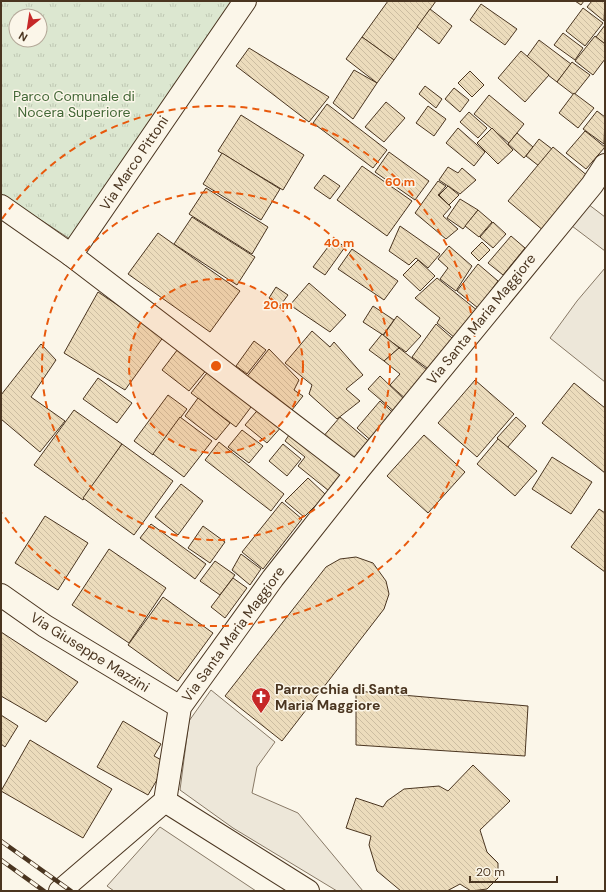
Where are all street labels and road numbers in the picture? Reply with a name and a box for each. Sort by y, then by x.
street label: Via Marco Pittoni [96,112,172,214]
street label: Via Santa Maria Maggiore [423,250,539,388]
street label: Via Santa Maria Maggiore [178,563,288,705]
street label: Via Giuseppe Mazzini [27,608,153,696]

